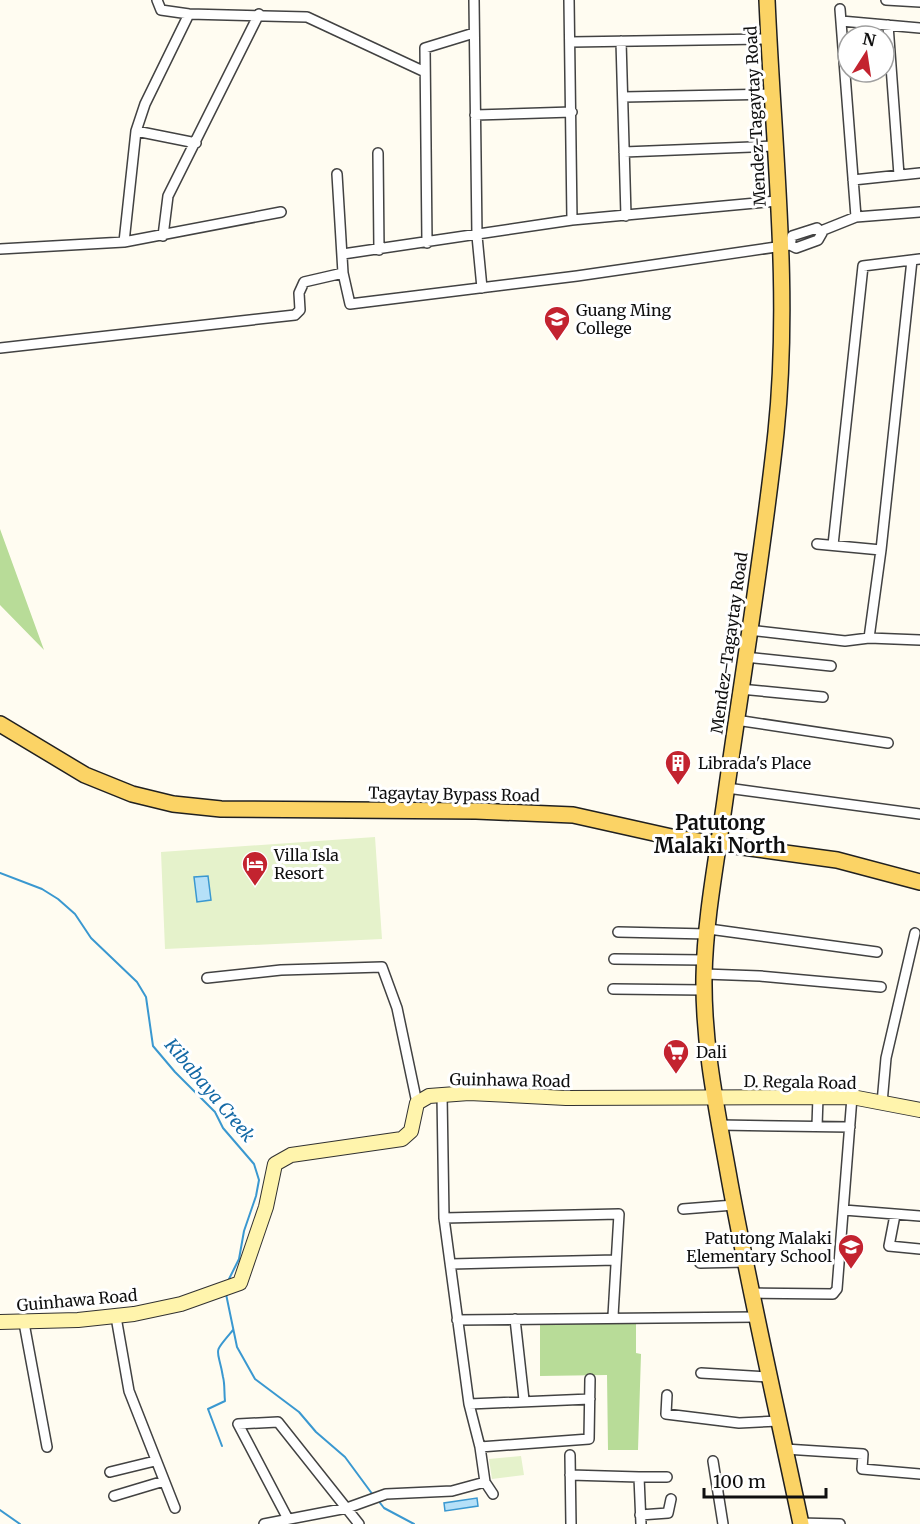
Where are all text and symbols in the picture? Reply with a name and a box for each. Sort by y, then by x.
north arrow [836,24,896,84]
street label: Mendez-Tagaytay Road [740,25,770,207]
text: N [861,28,878,50]
place label: Guang Ming College [576,300,671,338]
school or university icon: Guang Ming College [542,304,572,342]
street label: Mendez–Tagaytay Road [706,550,752,735]
building icon: Librada's Place [663,748,693,786]
place label: Librada's Place [698,753,811,773]
street label: Tagaytay Bypass Road [368,783,540,806]
district label: Patutong Malaki North [654,810,787,858]
place label: Villa Isla Resort [273,845,339,883]
hotel icon: Villa Isla Resort [240,849,270,887]
water label: Kibabaya Creek [159,1033,260,1147]
supermarket icon: Dali [661,1037,691,1075]
place label: Dali [696,1042,727,1062]
street label: Guinhawa Road [449,1069,571,1091]
street label: D. Regala Road [743,1071,857,1093]
place label: Patutong Malaki Elementary School [686,1228,832,1266]
school or university icon: Patutong Malaki Elementary School [836,1232,866,1270]
street label: Guinhawa Road [16,1285,138,1315]
scale bar [704,1461,826,1499]
text: 100 m [713,1470,766,1493]

